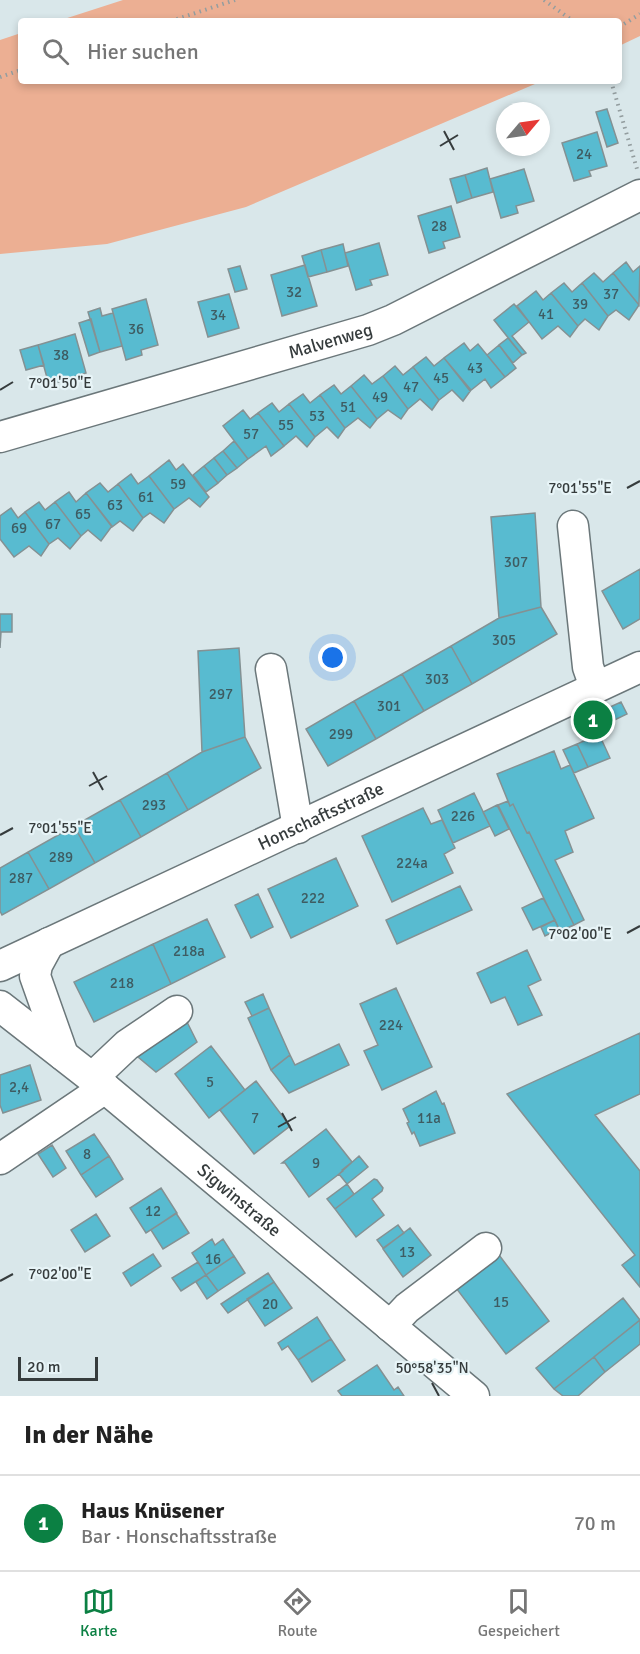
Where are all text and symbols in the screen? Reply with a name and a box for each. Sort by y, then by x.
search box [18,18,622,84]
icon: search [39,35,72,68]
text: Hier suchen [87,38,199,65]
north arrow [496,102,550,156]
house number: 24 [576,145,592,163]
house number: 28 [431,217,447,235]
house number: 32 [286,283,302,301]
house number: 37 [603,285,619,303]
house number: 39 [572,295,588,313]
house number: 41 [538,305,554,323]
house number: 34 [210,306,226,324]
street label: Malvenweg [286,318,375,364]
house number: 36 [128,320,144,338]
house number: 38 [53,346,69,364]
house number: 43 [467,359,483,377]
house number: 45 [433,369,449,387]
text: 7°01'50"E [28,374,92,392]
house number: 47 [403,378,419,396]
house number: 49 [372,388,388,406]
house number: 51 [340,398,356,416]
house number: 53 [309,407,325,425]
house number: 55 [278,416,294,434]
house number: 57 [243,425,259,443]
house number: 59 [170,475,186,493]
text: 7°01'55"E [548,479,612,497]
house number: 61 [138,488,154,506]
house number: 63 [107,496,123,514]
house number: 65 [75,505,91,523]
house number: 67 [45,515,61,533]
house number: 69 [11,519,27,537]
house number: 307 [504,553,528,571]
house number: 305 [492,631,516,649]
your location [318,643,347,672]
house number: 303 [425,670,449,688]
house number: 297 [209,685,233,703]
house number: 301 [377,697,401,715]
pin: 1 [574,698,612,742]
house number: 299 [329,725,353,743]
street label: Honschaftsstraße [254,777,387,855]
house number: 293 [142,796,166,814]
house number: 226 [451,807,475,825]
text: 7°01'55"E [28,819,92,837]
house number: 289 [49,848,73,866]
house number: 224a [396,854,428,872]
house number: 287 [9,869,33,887]
house number: 222 [301,889,325,907]
text: 7°02'00"E [548,925,612,943]
house number: 218a [173,942,205,960]
house number: 218 [110,974,134,992]
house number: 224 [379,1016,403,1034]
house number: 5 [206,1073,214,1091]
house number: 2,4 [9,1078,29,1096]
house number: 7 [251,1109,259,1127]
house number: 11a [417,1109,441,1127]
house number: 8 [83,1145,91,1163]
house number: 9 [312,1154,320,1172]
street label: Sigwinstraße [193,1159,286,1241]
house number: 12 [145,1202,161,1220]
house number: 13 [399,1243,415,1261]
house number: 16 [205,1250,221,1268]
text: 7°02'00"E [28,1265,92,1283]
house number: 15 [493,1293,509,1311]
house number: 20 [262,1295,278,1313]
scale bar [18,1354,98,1382]
text: 20 m [27,1357,61,1377]
text: 50°58'35"N [395,1359,469,1377]
text: In der Nähe [24,1419,154,1451]
text: Haus Knüsener [81,1497,224,1524]
text: 1 [38,1511,49,1536]
text: 70 m [574,1511,616,1536]
text: Bar · Honschaftsstraße [81,1524,277,1549]
tab: Karte [80,1585,117,1641]
tab: Route [278,1585,318,1641]
tab: Gespeichert [478,1585,560,1641]

